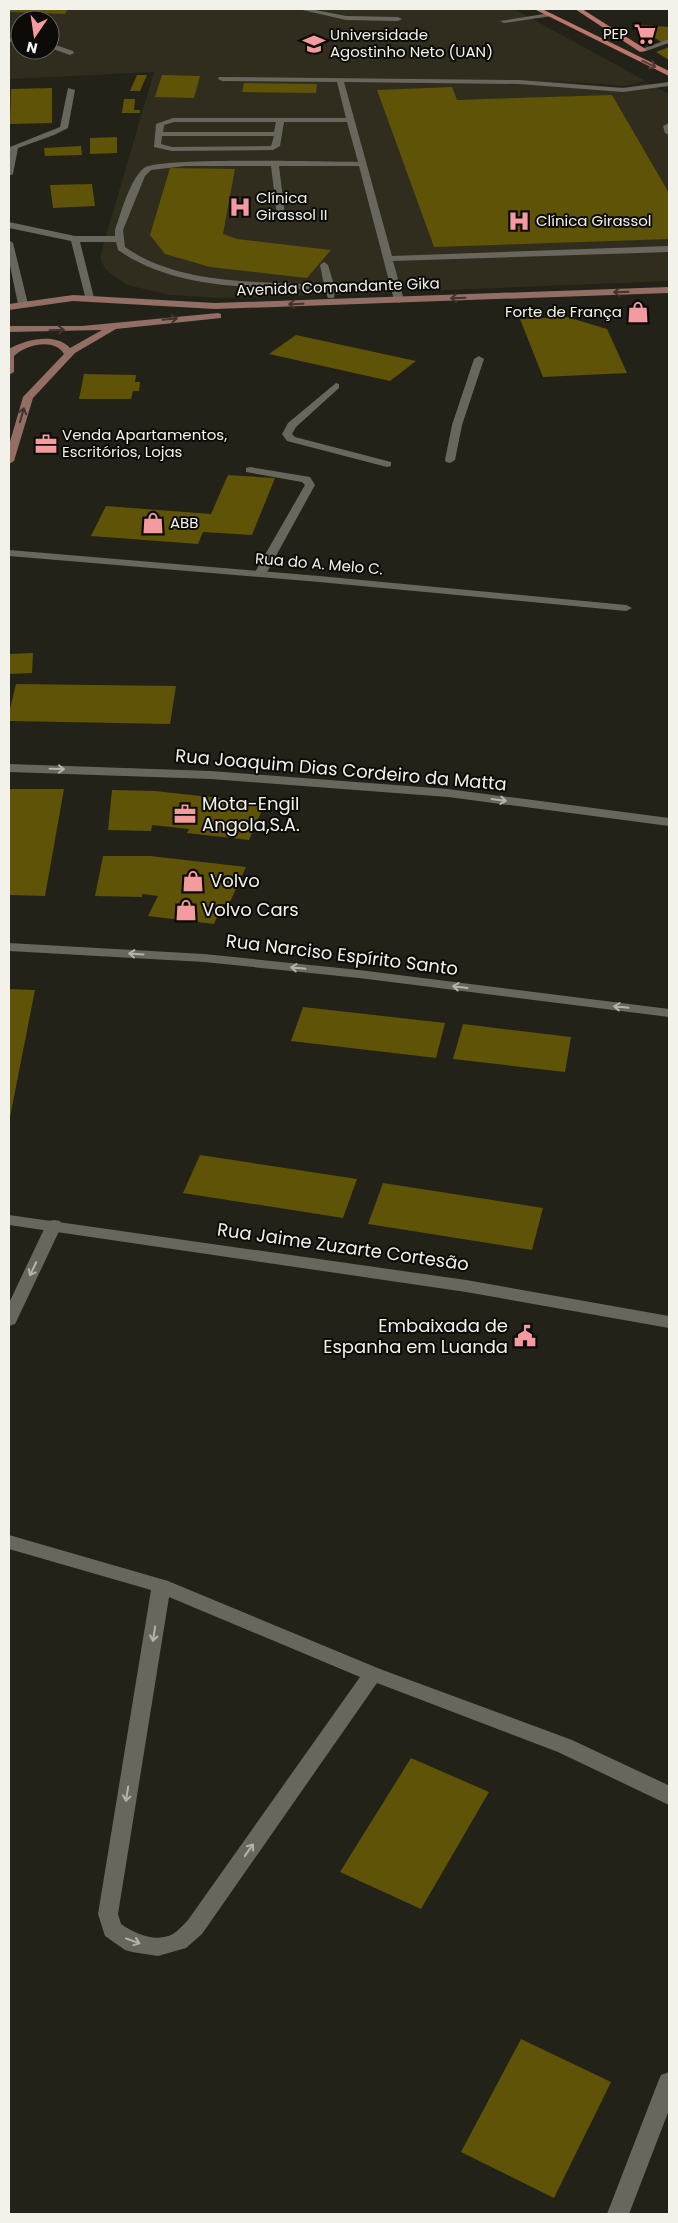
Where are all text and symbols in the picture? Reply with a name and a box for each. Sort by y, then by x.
north arrow [10,10,60,60]
supermarket icon: PEP [632,21,658,47]
place label: PEP [603,23,628,44]
place label: Universidade Agostinho Neto (UAN) [330,24,493,62]
school or university icon: Universidade Agostinho Neto (UAN) [301,31,327,57]
text: N [25,37,39,59]
one-way arrow [641,60,656,69]
place label: Clínica Girassol II [256,187,327,225]
hospital icon: Clínica Girassol II [227,194,253,220]
hospital icon: Clínica Girassol [506,208,532,234]
place label: Clínica Girassol [536,210,652,231]
street label: Avenida Comandante Gika [236,272,440,301]
one-way arrow [613,287,629,296]
one-way arrow [450,293,466,302]
one-way arrow [288,299,304,308]
shop icon: Forte de França [625,299,651,325]
place label: Forte de França [505,301,622,322]
one-way arrow [162,314,178,323]
one-way arrow [49,325,65,334]
one-way arrow [18,407,28,423]
place label: Venda Apartamentos, Escritórios, Lojas [62,424,227,462]
office icon: Venda Apartamentos, Escritórios, Lojas [33,431,59,457]
shop icon: ABB [140,510,166,536]
place label: ABB [170,512,199,533]
street label: Rua do A. Melo C. [254,547,384,580]
street label: Rua Joaquim Dias Cordeiro da Matta [174,743,508,796]
one-way arrow [49,764,65,774]
place label: Mota-Engil Angola,S.A. [202,791,300,837]
one-way arrow [490,795,506,805]
office icon: Mota-Engil Angola,S.A. [172,801,198,827]
shop icon: Volvo [180,868,206,894]
place label: Volvo [210,868,260,893]
shop icon: Volvo Cars [173,897,199,923]
place label: Volvo Cars [202,897,299,922]
street label: Rua Narciso Espírito Santo [225,928,460,981]
one-way arrow [129,949,145,958]
one-way arrow [291,963,307,973]
one-way arrow [452,982,468,992]
one-way arrow [613,1002,629,1012]
street label: Rua Jaime Zuzarte Cortesão [216,1216,471,1277]
one-way arrow [28,1261,37,1276]
place label: Embaixada de Espanha em Luanda [323,1313,508,1359]
public building icon: Embaixada de Espanha em Luanda [512,1323,538,1349]
one-way arrow [148,1625,158,1641]
one-way arrow [122,1786,132,1802]
one-way arrow [244,1843,254,1857]
one-way arrow [125,1937,141,1947]

